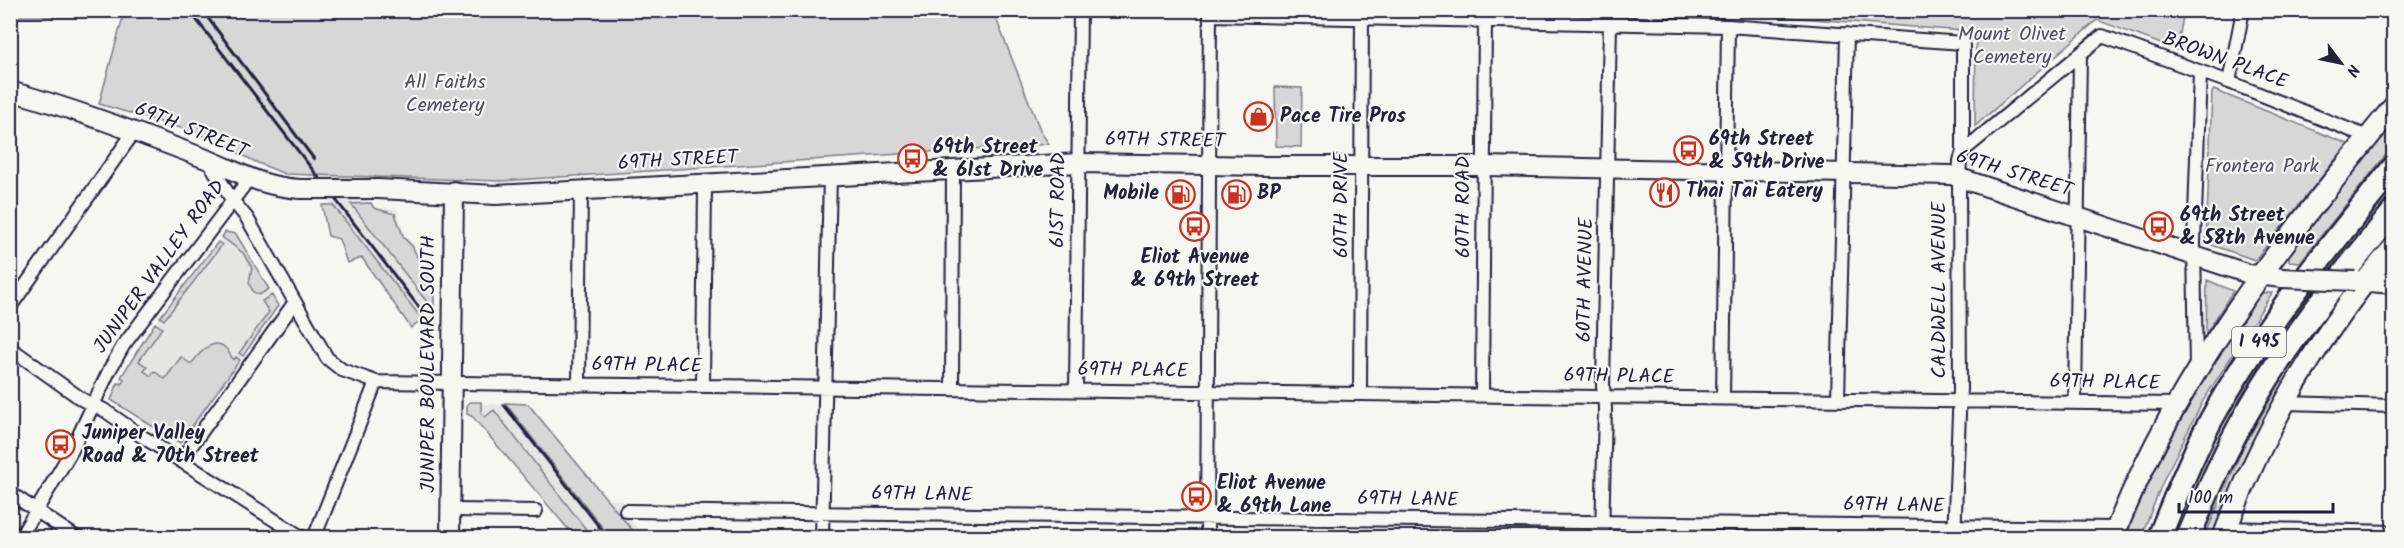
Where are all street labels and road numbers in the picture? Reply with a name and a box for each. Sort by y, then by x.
street label: BROWN PLACE [2158,23,2293,99]
street label: 69TH STREET [129,94,255,169]
street label: 69TH STREET [1105,124,1228,158]
street label: 69TH STREET [1952,141,2078,208]
street label: 69TH STREET [617,142,741,180]
street label: 60TH DRIVE [1326,151,1358,258]
street label: 61ST ROAD [1042,152,1076,248]
street label: 60TH ROAD [1448,156,1480,258]
street label: JUNIPER VALLEY ROAD [86,173,234,361]
street label: CALDWELL AVENUE [1924,200,1956,378]
street label: 60TH AVENUE [1569,216,1603,343]
street label: JUNIPER BOULEVARD SOUTH [413,235,445,493]
road number: I 495 [2232,327,2286,357]
street label: 69TH PLACE [591,349,704,383]
street label: 69TH PLACE [1077,354,1190,388]
street label: 69TH PLACE [1563,360,1676,394]
street label: 69TH PLACE [2049,366,2162,400]
street label: 69TH LANE [871,478,974,512]
street label: 69TH LANE [1357,483,1460,517]
street label: 69TH LANE [1843,489,1946,523]

